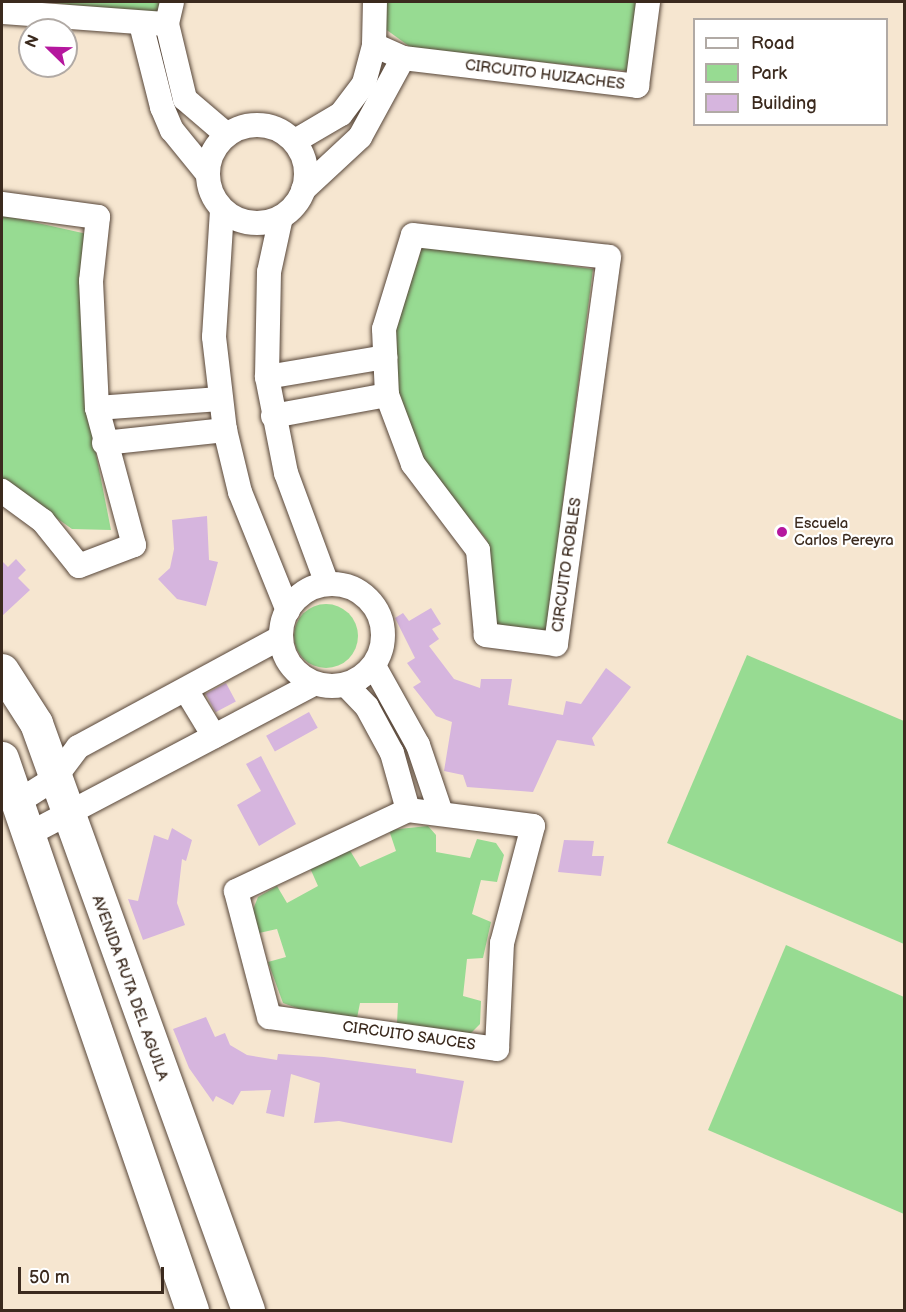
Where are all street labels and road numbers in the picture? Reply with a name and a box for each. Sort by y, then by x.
street label: CIRCUITO HUIZACHES [464,56,626,94]
street label: CIRCUITO ROBLES [549,497,585,633]
street label: AVENIDA RUTA DEL AGUILA [88,893,172,1083]
street label: CIRCUITO SAUCES [341,1018,477,1054]

